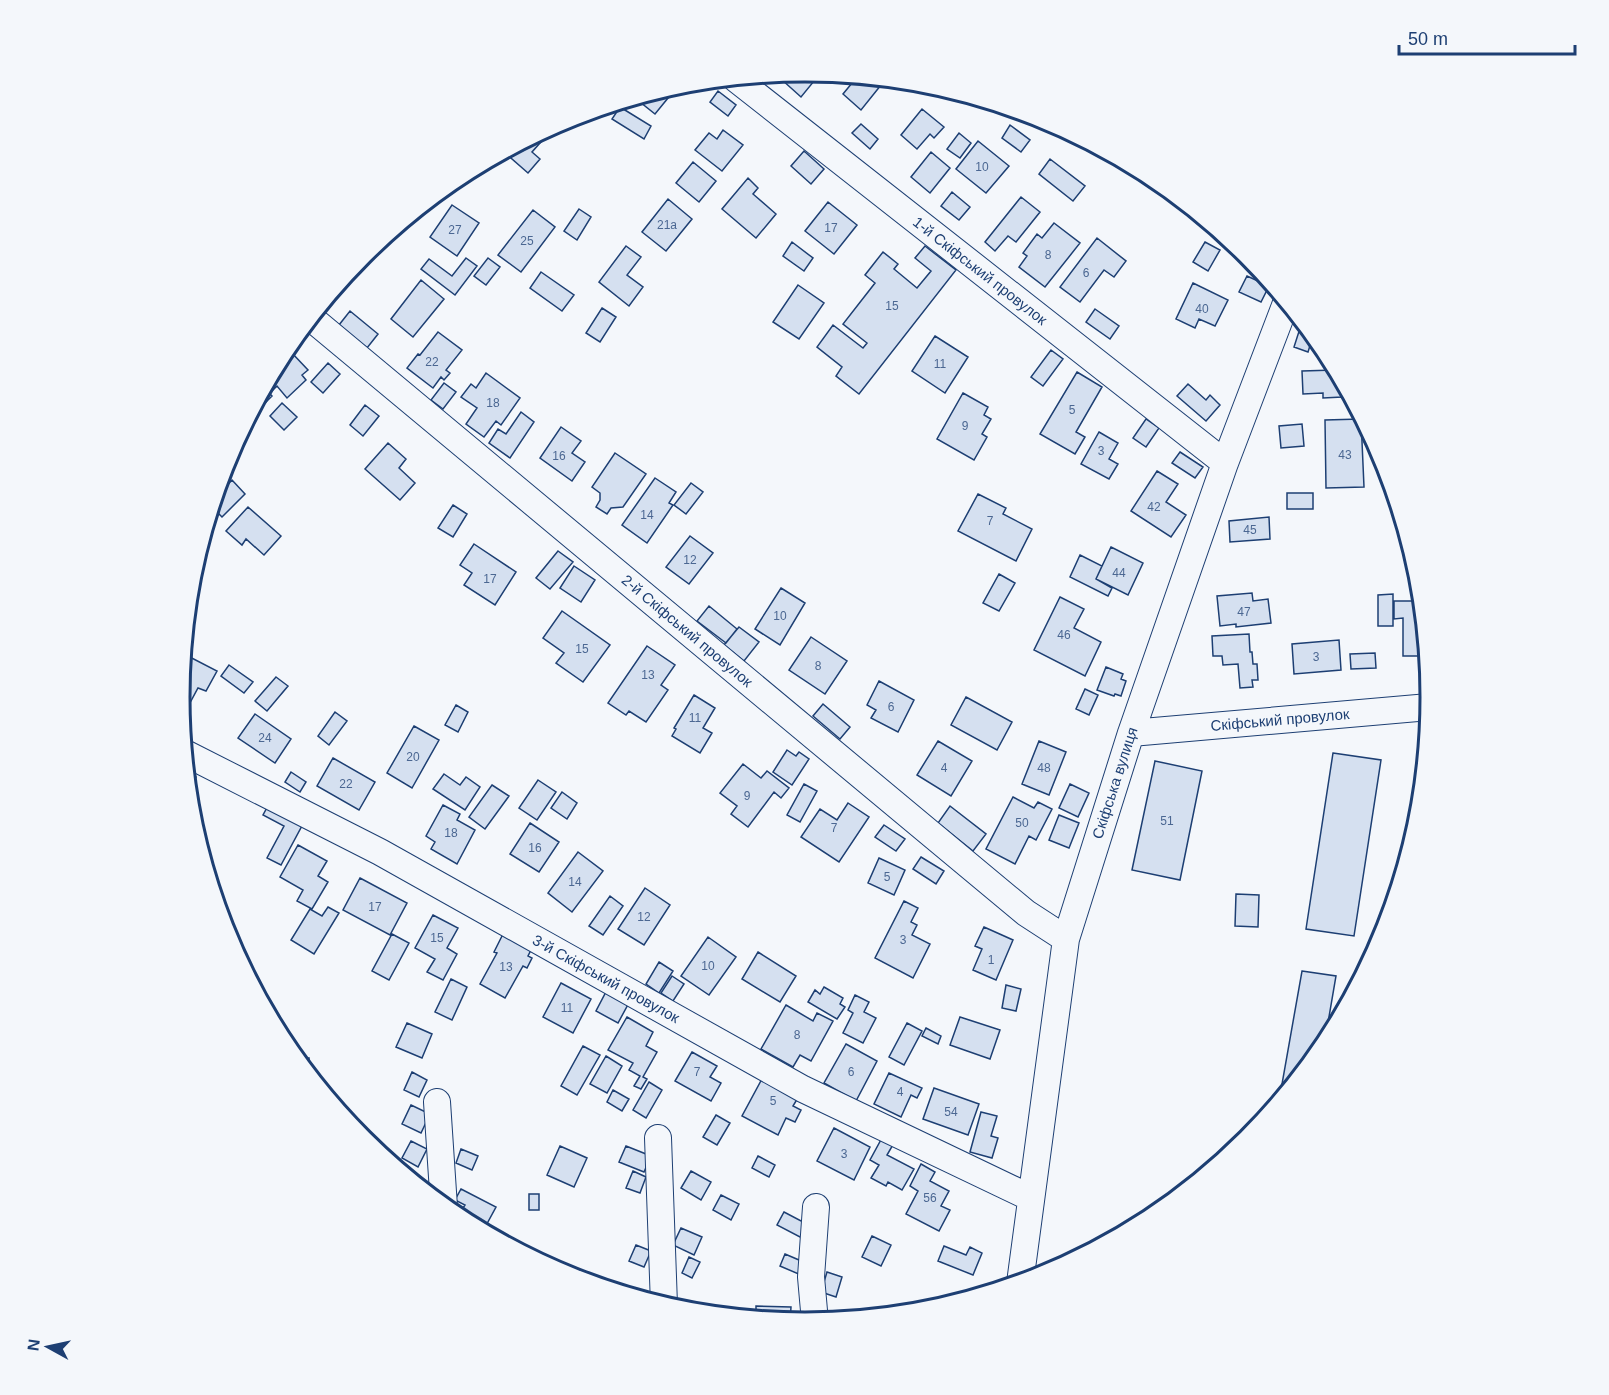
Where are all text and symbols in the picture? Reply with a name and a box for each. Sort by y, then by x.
scale bar [1399,18,1574,56]
text: 50 m [1408,29,1448,49]
house number: 10 [975,160,989,174]
street label: 1-й Скіфський провулок [910,213,1051,328]
house number: 21а [657,218,677,232]
house number: 17 [824,221,838,235]
house number: 27 [448,223,462,237]
house number: 25 [520,234,534,248]
house number: 8 [1045,248,1052,262]
house number: 6 [1083,266,1090,280]
house number: 15 [885,299,899,313]
house number: 40 [1195,302,1209,316]
house number: 22 [425,355,439,369]
house number: 11 [934,357,947,371]
house number: 18 [486,396,500,410]
house number: 5 [1069,403,1076,417]
house number: 9 [962,419,969,433]
house number: 3 [1098,444,1105,458]
house number: 43 [1338,448,1352,462]
house number: 16 [552,449,566,463]
house number: 42 [1147,500,1161,514]
house number: 14 [640,508,654,522]
house number: 7 [987,514,994,528]
house number: 45 [1243,523,1257,537]
house number: 12 [683,553,697,567]
house number: 44 [1112,566,1126,580]
street label: 2-й Скіфський провулок [619,571,756,691]
house number: 17 [483,572,497,586]
house number: 47 [1237,605,1251,619]
house number: 10 [773,609,787,623]
house number: 46 [1057,628,1071,642]
house number: 15 [575,642,589,656]
house number: 3 [1313,650,1320,664]
house number: 8 [815,659,822,673]
house number: 13 [641,668,655,682]
house number: 6 [888,700,895,714]
street label: Скіфський провулок [1210,705,1351,734]
house number: 11 [689,711,702,725]
street label: Скіфська вулиця [1088,725,1141,841]
house number: 24 [258,731,272,745]
house number: 20 [406,750,420,764]
house number: 4 [941,761,948,775]
house number: 48 [1037,761,1051,775]
house number: 22 [339,777,353,791]
house number: 9 [744,789,751,803]
house number: 51 [1160,814,1174,828]
house number: 50 [1015,816,1029,830]
house number: 7 [831,821,838,835]
house number: 18 [444,826,458,840]
house number: 16 [528,841,542,855]
house number: 5 [884,870,891,884]
house number: 14 [568,875,582,889]
house number: 17 [368,900,382,914]
house number: 12 [637,910,651,924]
house number: 15 [430,931,444,945]
street label: 3-й Скіфський провулок [530,931,683,1026]
house number: 3 [900,933,907,947]
house number: 1 [988,953,995,967]
house number: 10 [701,959,715,973]
house number: 13 [499,960,513,974]
house number: 11 [561,1001,574,1015]
house number: 8 [794,1028,801,1042]
house number: 7 [694,1065,701,1079]
house number: 6 [848,1065,855,1079]
house number: 4 [897,1085,904,1099]
house number: 5 [770,1094,777,1108]
house number: 54 [944,1105,958,1119]
house number: 3 [841,1147,848,1161]
house number: 56 [923,1191,937,1205]
north arrow [18,1317,78,1377]
text: N [24,1338,43,1352]

